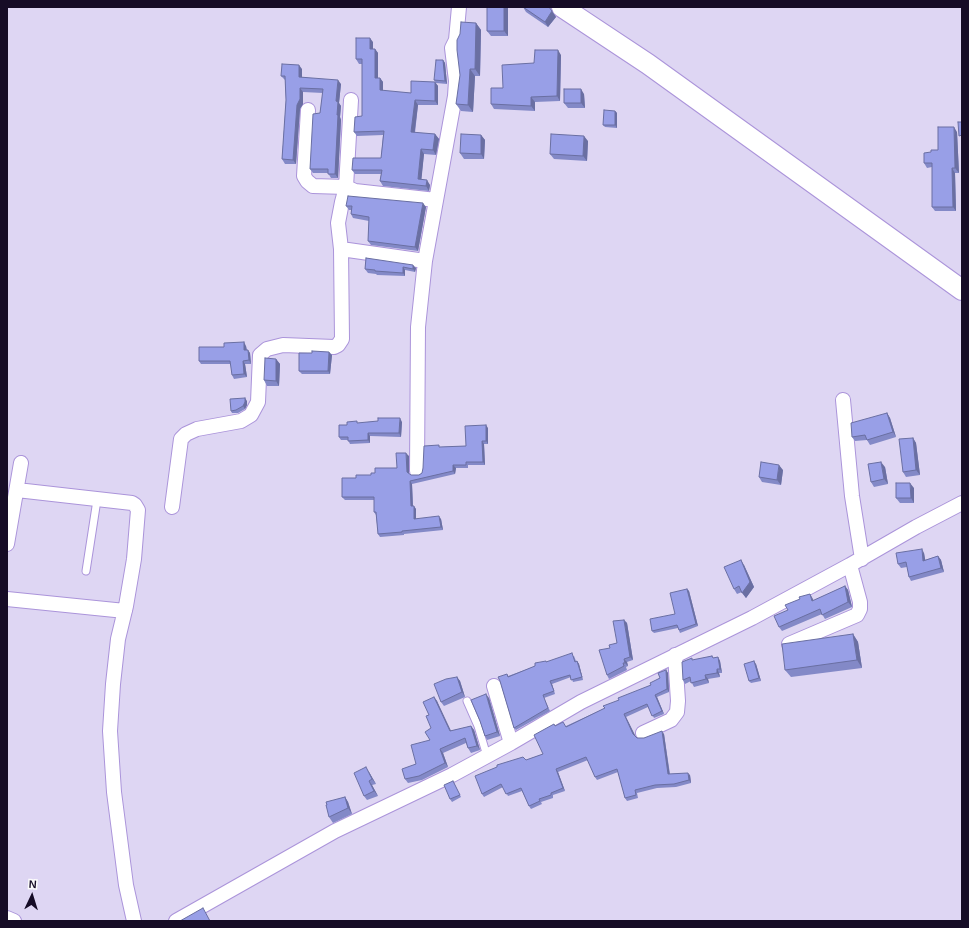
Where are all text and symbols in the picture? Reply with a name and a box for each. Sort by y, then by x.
north arrow [12,876,52,916]
text: N [28,878,37,890]

